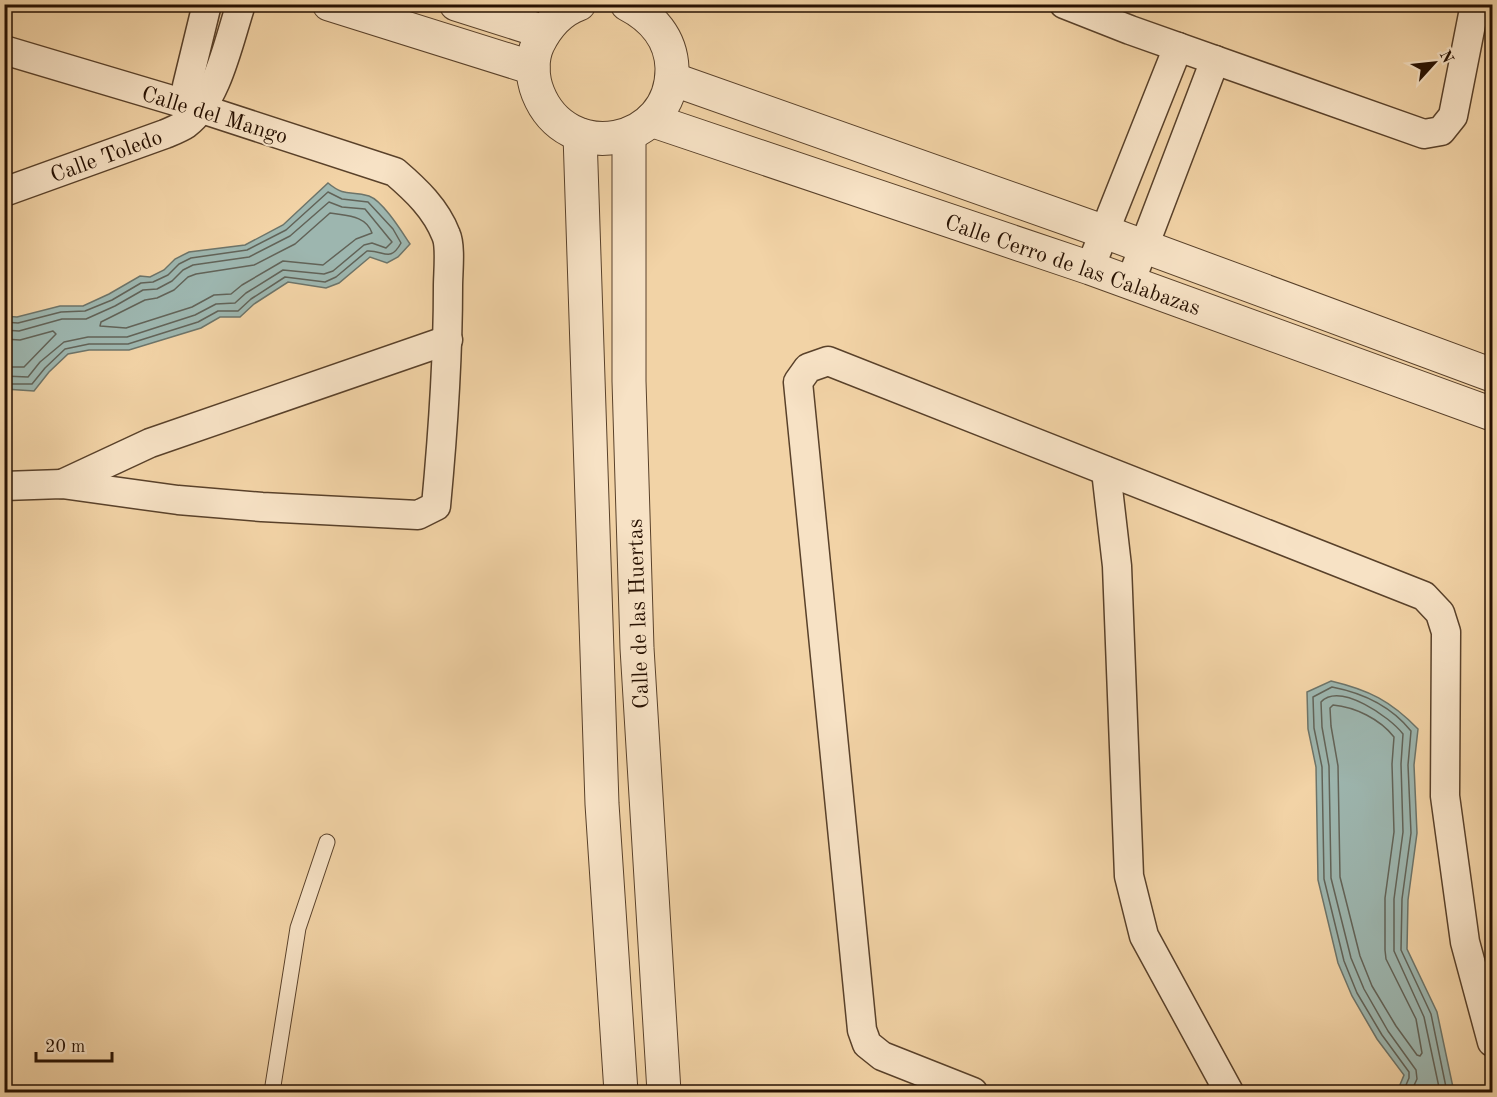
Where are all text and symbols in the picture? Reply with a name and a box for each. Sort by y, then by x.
north arrow [1404,33,1464,93]
text: N [1436,48,1456,67]
street label: Calle del Mango [139,83,290,149]
street label: Calle Toledo [48,126,166,187]
street label: Calle Cerro de las Calabazas [942,212,1203,320]
street label: Calle de las Huertas [625,518,653,709]
scale bar [36,1025,112,1063]
text: 20 m [45,1038,85,1056]

